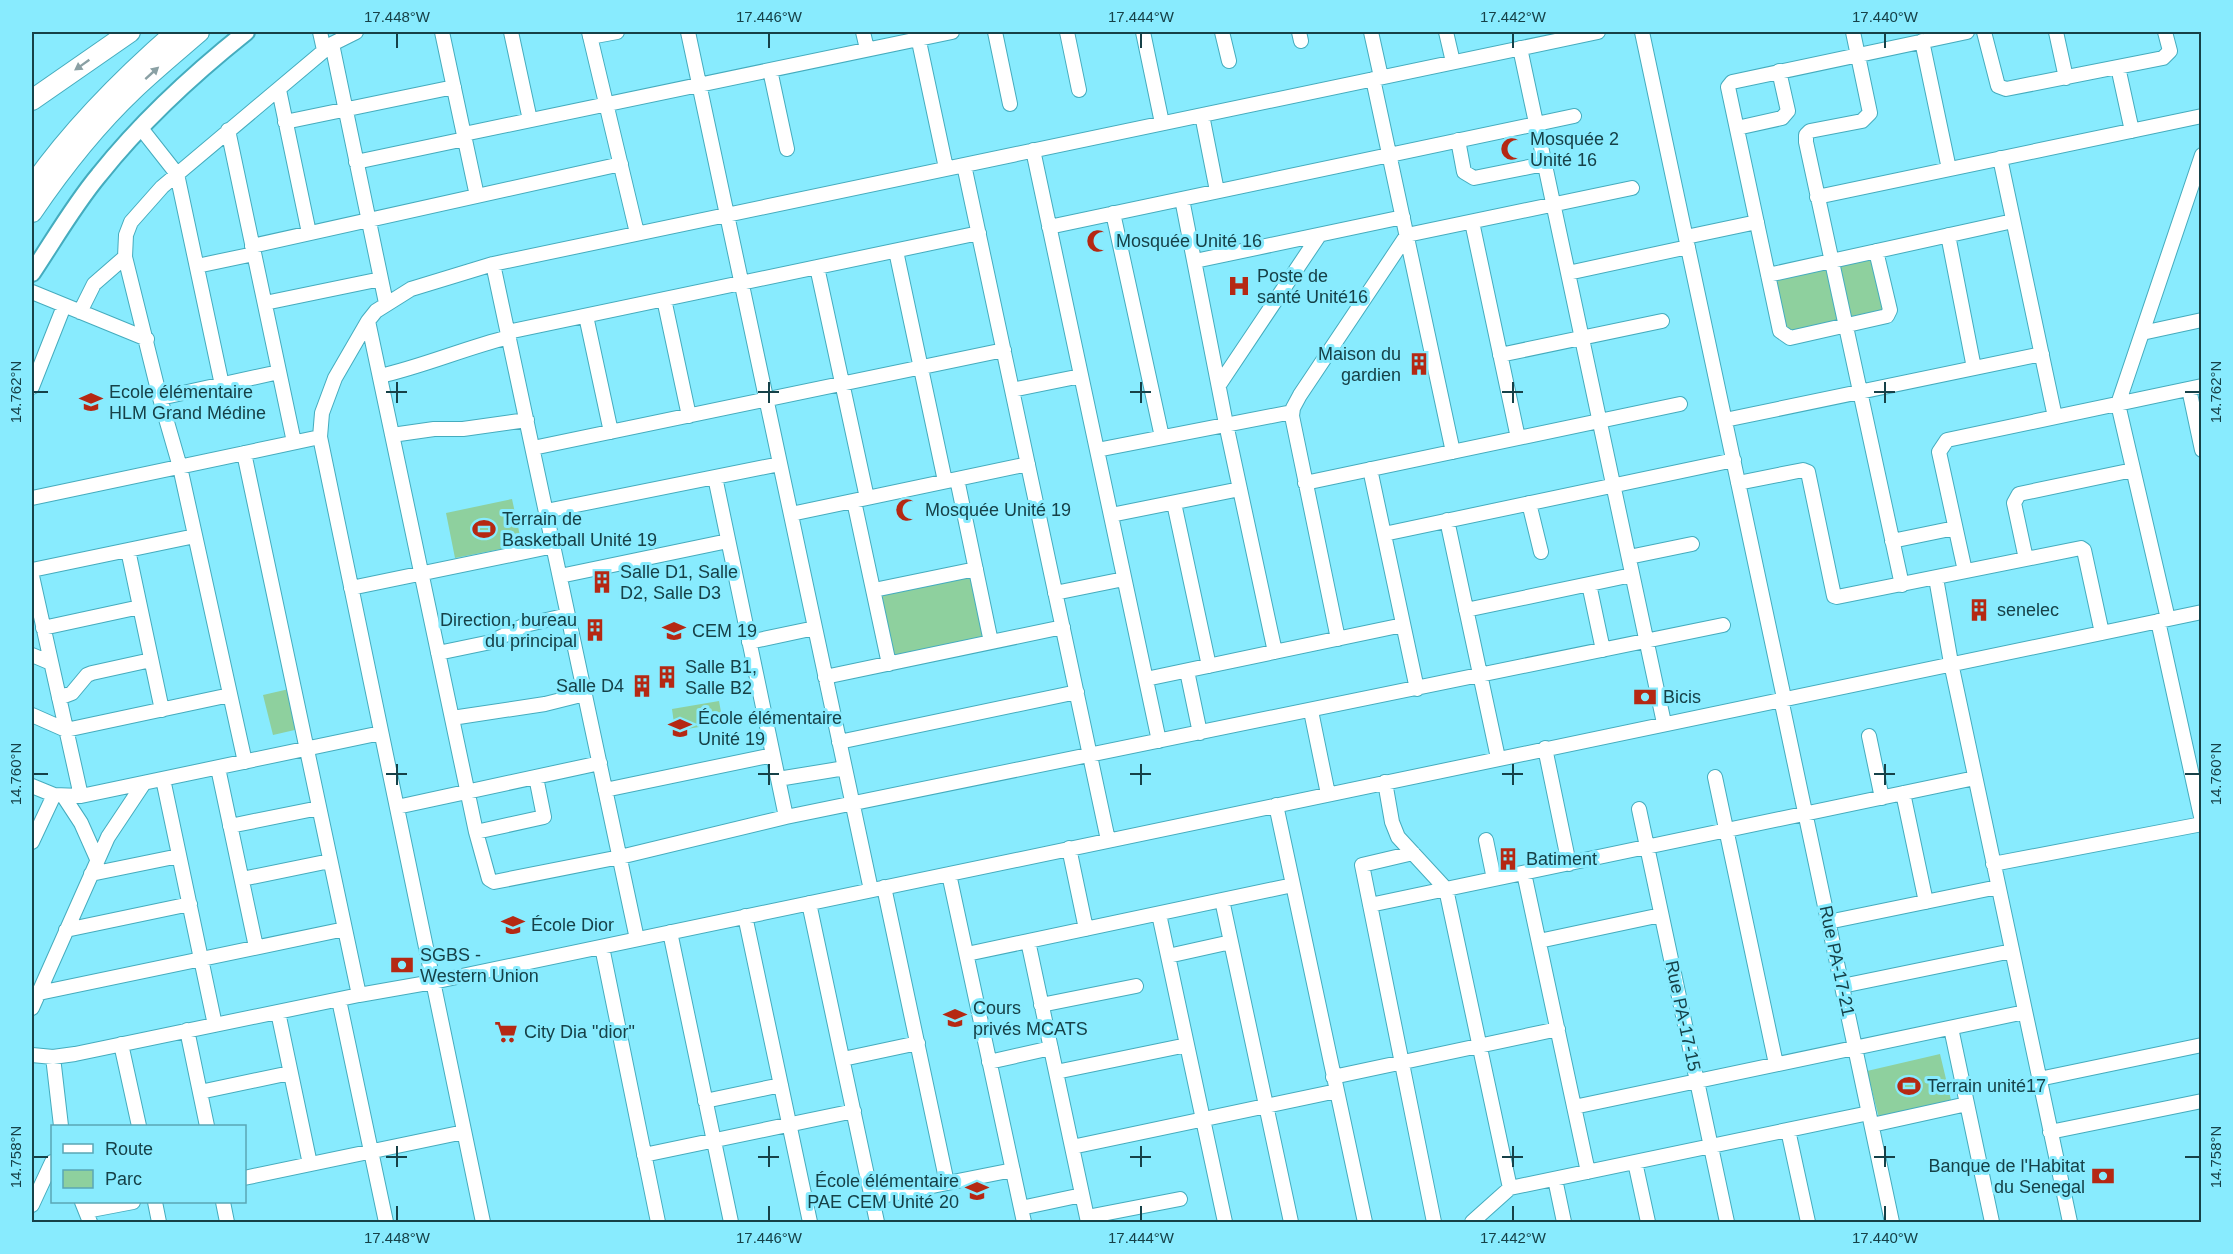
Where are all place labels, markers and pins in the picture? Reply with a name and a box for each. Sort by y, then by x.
place label: Mosquée 2 Unité 16 [1530,129,1619,170]
mosque icon: Mosquée 2 Unité 16 [1499,136,1525,162]
mosque icon: Mosquée Unité 16 [1085,228,1111,254]
place label: Mosquée Unité 16 [1116,231,1262,251]
place label: Poste de santé Unité16 [1257,266,1368,307]
hospital icon: Poste de santé Unité16 [1226,273,1252,299]
place label: Maison du gardien [1318,344,1401,385]
building icon: Maison du gardien [1406,351,1432,377]
place label: Ecole élémentaire HLM Grand Médine [109,382,266,423]
school or university icon: Ecole élémentaire HLM Grand Médine [78,389,104,415]
mosque icon: Mosquée Unité 19 [894,497,920,523]
place label: Mosquée Unité 19 [925,500,1071,520]
place label: Terrain de Basketball Unité 19 [502,509,657,550]
sports icon: Terrain de Basketball Unité 19 [471,516,497,542]
place label: Salle D1, Salle D2, Salle D3 [620,562,738,603]
building icon: Salle D1, Salle D2, Salle D3 [589,569,615,595]
building icon: senelec [1966,597,1992,623]
place label: senelec [1997,600,2059,620]
place label: Direction, bureau du principal [440,610,577,651]
building icon: Direction, bureau du principal [582,617,608,643]
school or university icon: CEM 19 [661,618,687,644]
place label: CEM 19 [692,621,757,641]
place label: Salle B1, Salle B2 [685,657,757,698]
building icon: Salle B1, Salle B2 [654,664,680,690]
building icon: Salle D4 [629,673,655,699]
place label: Salle D4 [556,676,624,696]
bank icon: Bicis [1632,684,1658,710]
place label: Bicis [1663,687,1701,707]
place label: École élémentaire Unité 19 [698,708,842,749]
school or university icon: École élémentaire Unité 19 [667,715,693,741]
building icon: Batiment [1495,846,1521,872]
place label: Batiment [1526,849,1597,869]
school or university icon: École Dior [500,912,526,938]
place label: École Dior [531,915,614,935]
place label: SGBS - Western Union [420,945,539,986]
bank icon: SGBS - Western Union [389,952,415,978]
place label: Cours privés MCATS [973,998,1088,1039]
school or university icon: Cours privés MCATS [942,1005,968,1031]
supermarket icon: City Dia "dior" [493,1019,519,1045]
place label: City Dia "dior" [524,1022,635,1042]
sports icon: Terrain unité17 [1896,1073,1922,1099]
place label: Terrain unité17 [1927,1076,2046,1096]
place label: Banque de l'Habitat du Senegal [1928,1156,2085,1197]
bank icon: Banque de l'Habitat du Senegal [2090,1163,2116,1189]
place label: École élémentaire PAE CEM Unité 20 [807,1171,959,1212]
school or university icon: École élémentaire PAE CEM Unité 20 [964,1178,990,1204]

